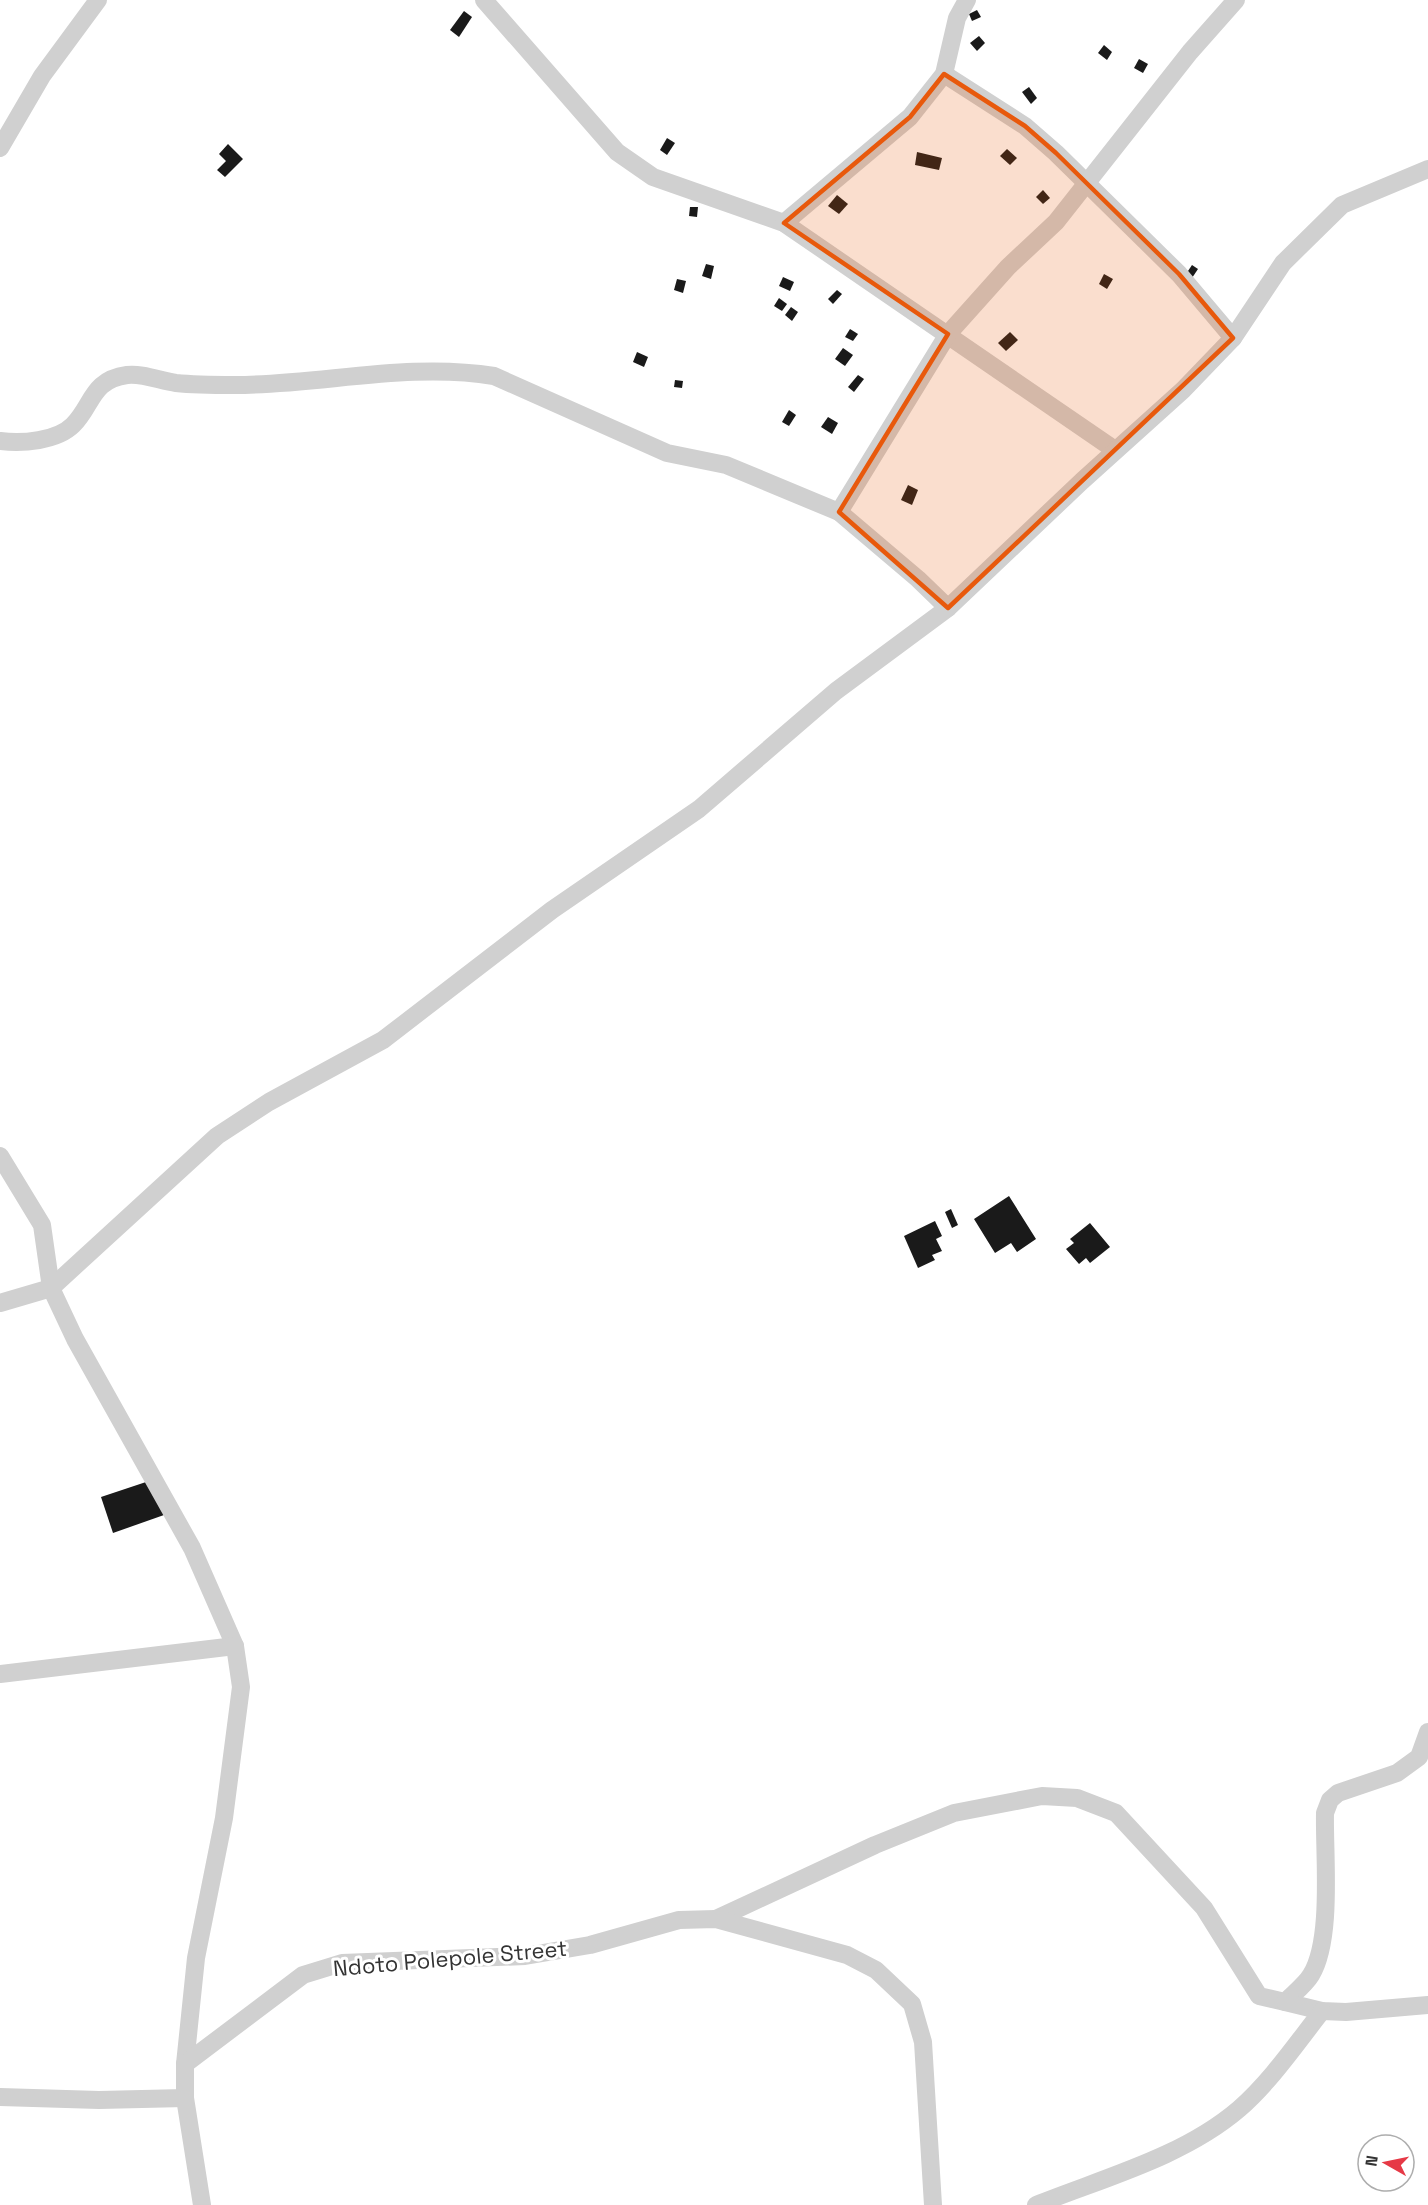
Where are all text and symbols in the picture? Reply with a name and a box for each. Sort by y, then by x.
street label: Ndoto Polepole Street [332,1934,568,1982]
north arrow [1356,2133,1416,2193]
text: N [1360,2154,1383,2168]

